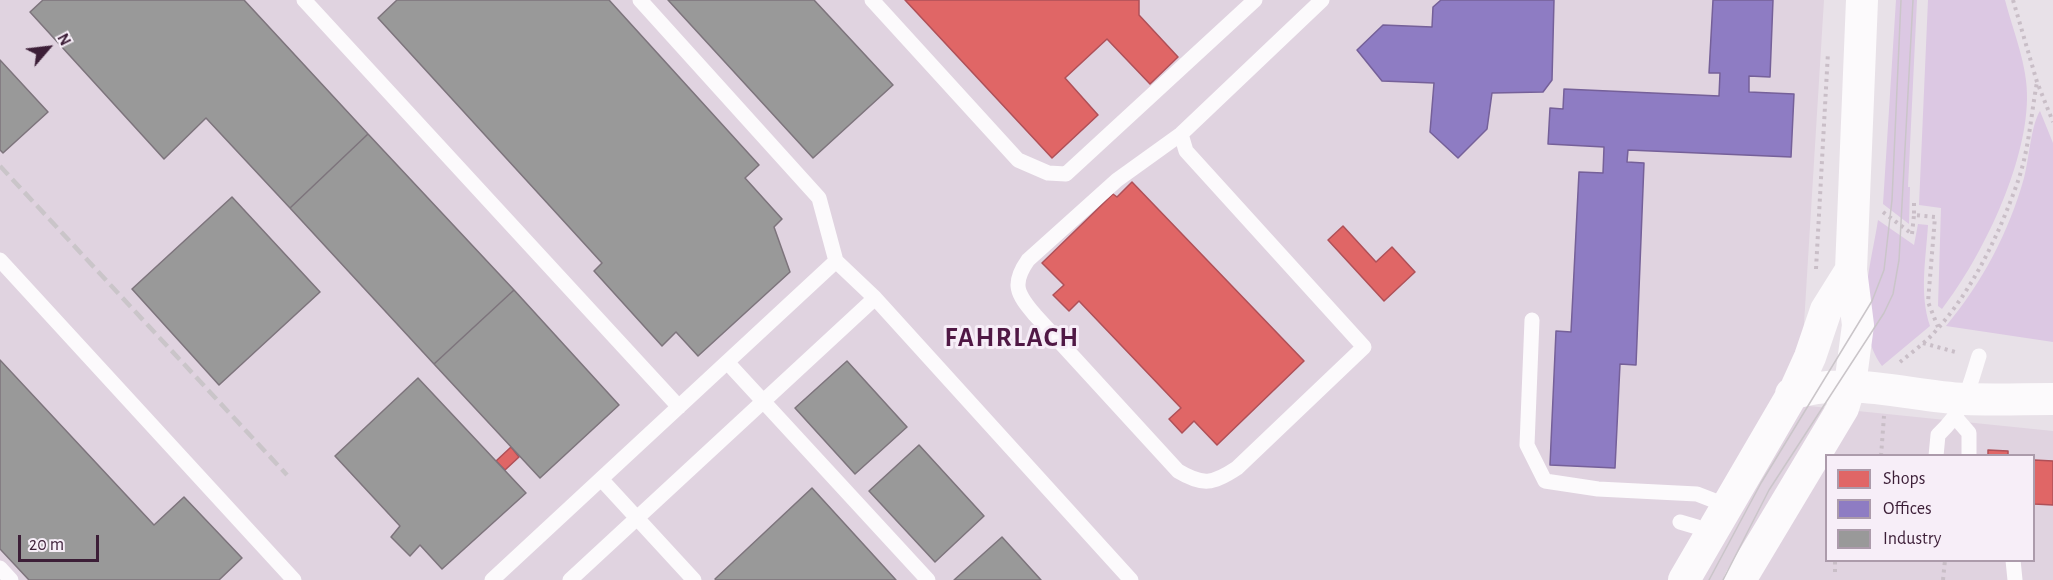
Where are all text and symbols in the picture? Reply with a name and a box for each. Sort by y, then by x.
north arrow [18,18,78,78]
text: N [54,31,74,48]
district label: FAHRLACH [945,322,1079,354]
legend [1825,454,2035,562]
text: Shops [1883,470,1925,488]
text: Offices [1883,500,1932,518]
scale bar [21,523,102,561]
text: Industry [1883,530,1942,548]
text: 20 m [29,536,64,554]

